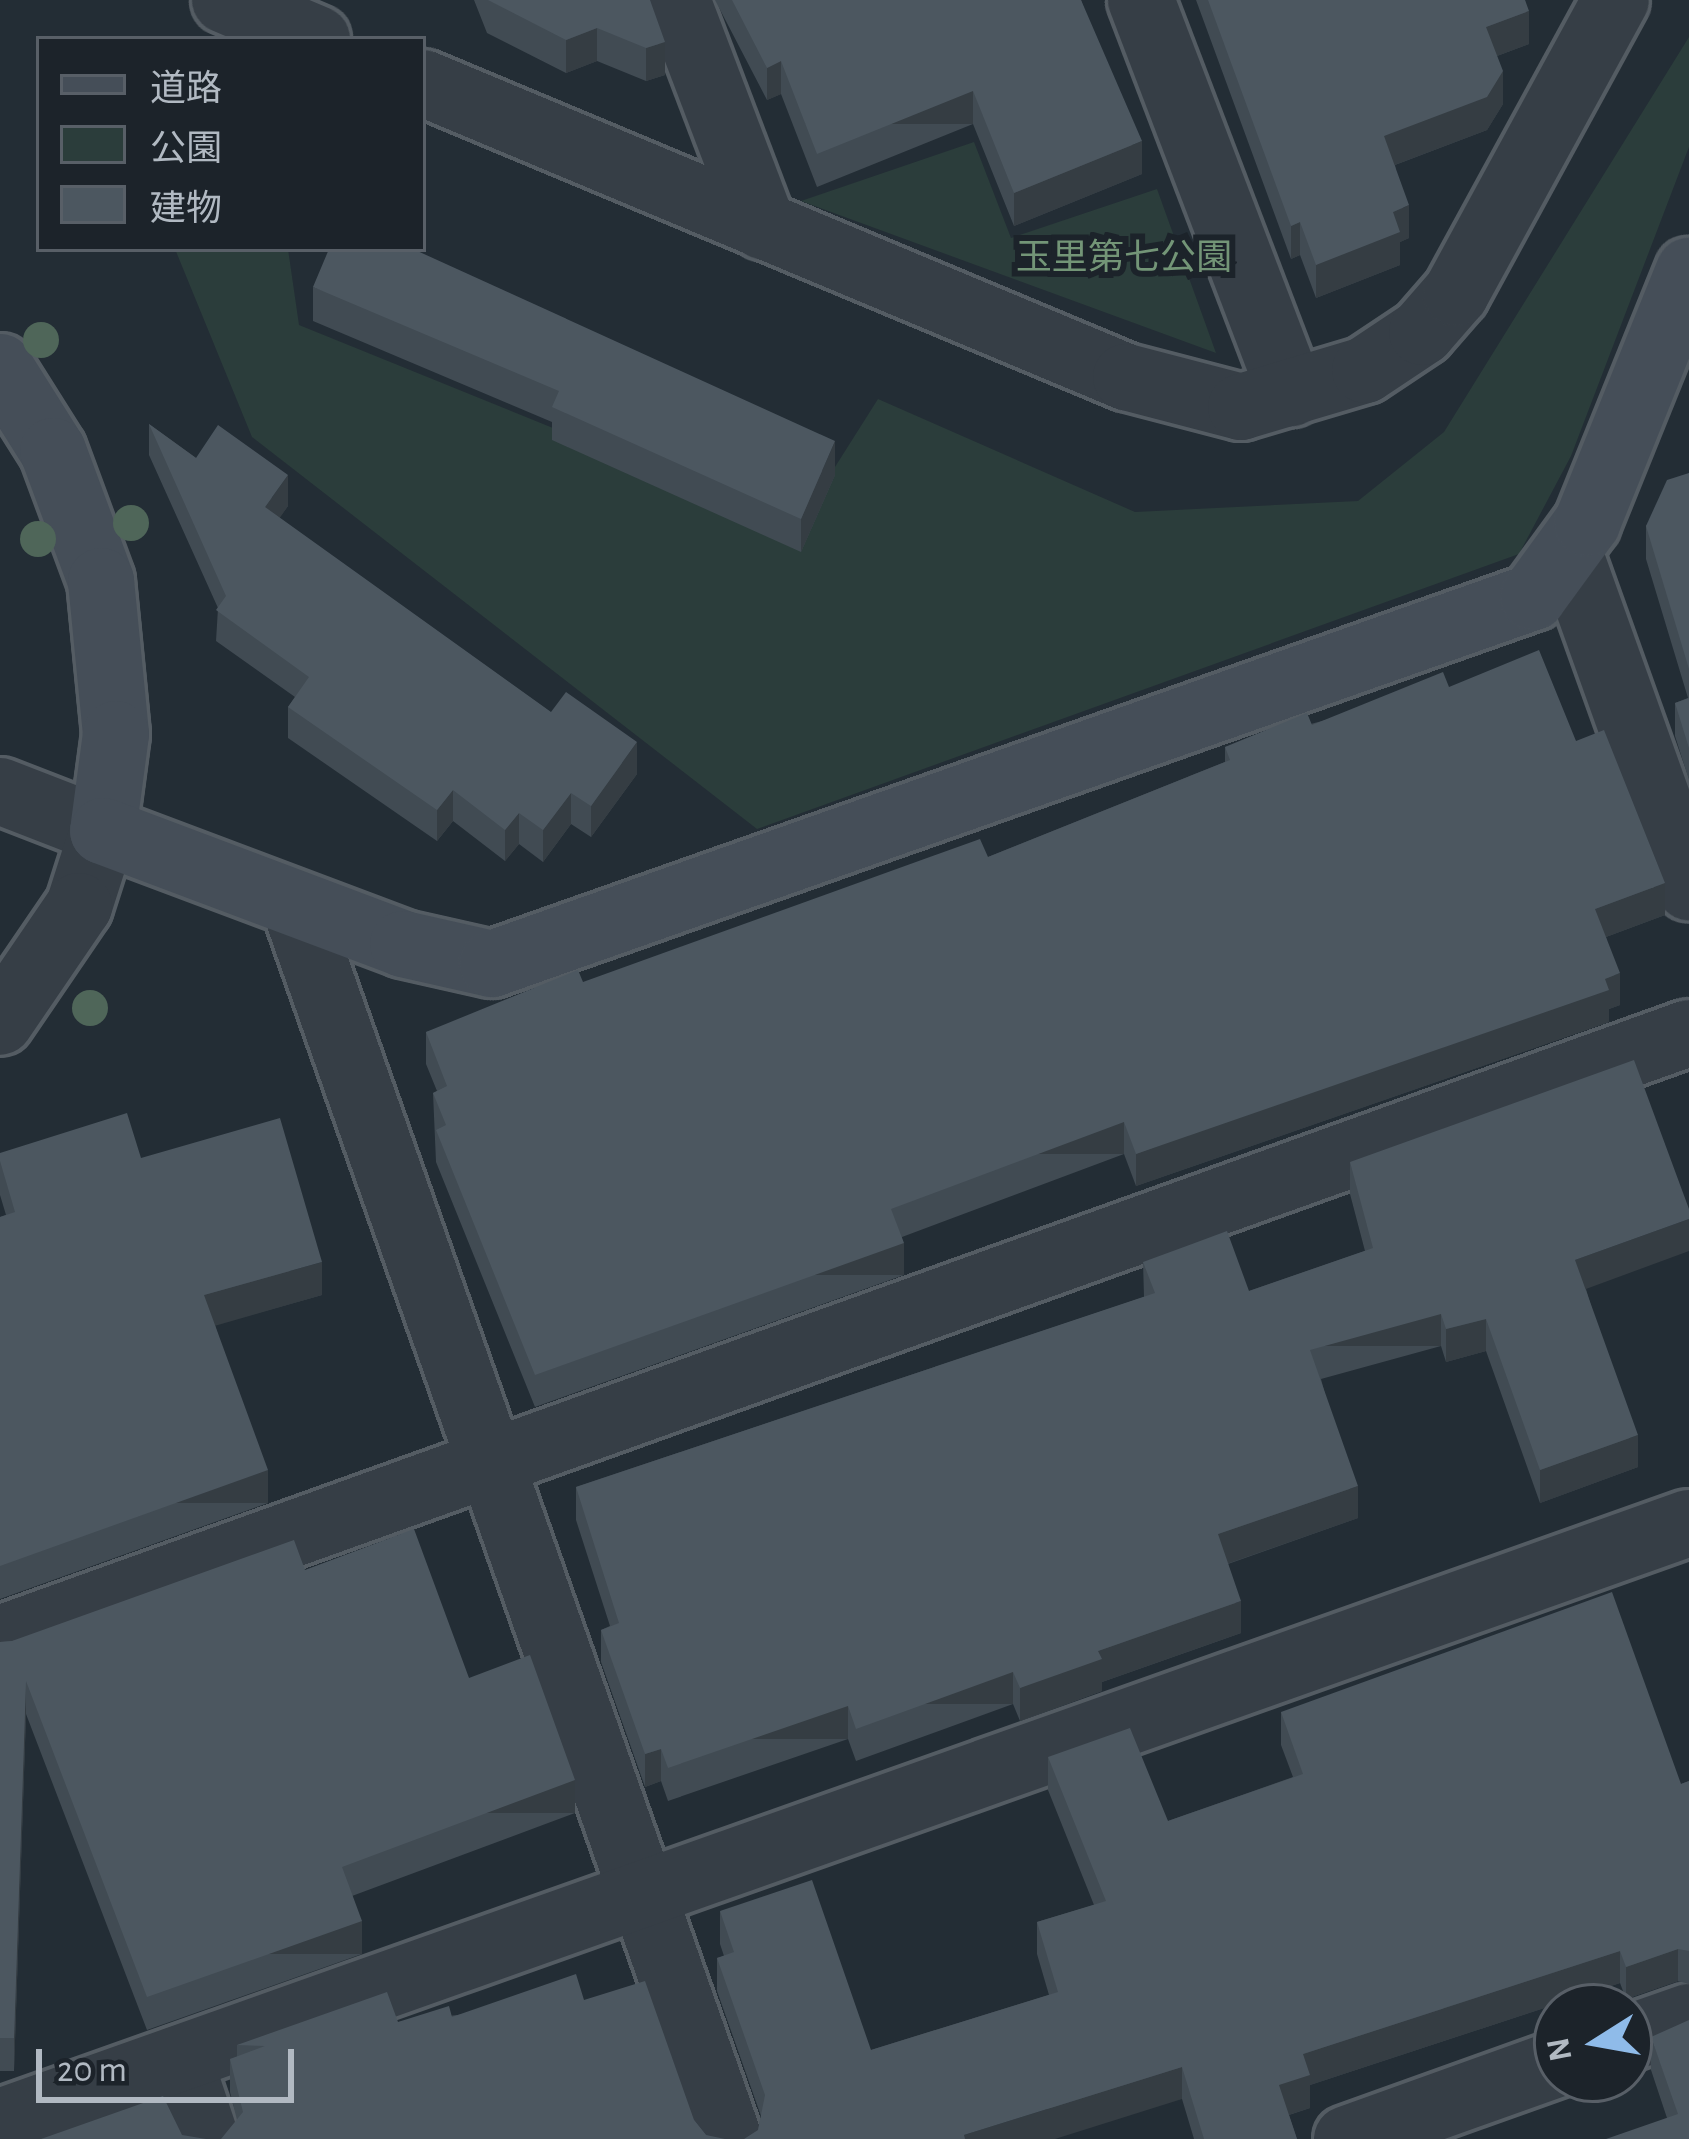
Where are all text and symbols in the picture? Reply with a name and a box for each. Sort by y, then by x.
legend [36,36,426,252]
text: 道路 [150,71,222,107]
text: 公園 [150,131,222,167]
text: 建物 [150,191,222,227]
park label: 玉里第七公園 [1016,237,1232,281]
north arrow [1533,1983,1653,2103]
scale bar [42,2025,300,2099]
text: N [1542,2035,1579,2064]
text: 20 m [57,2052,127,2088]

